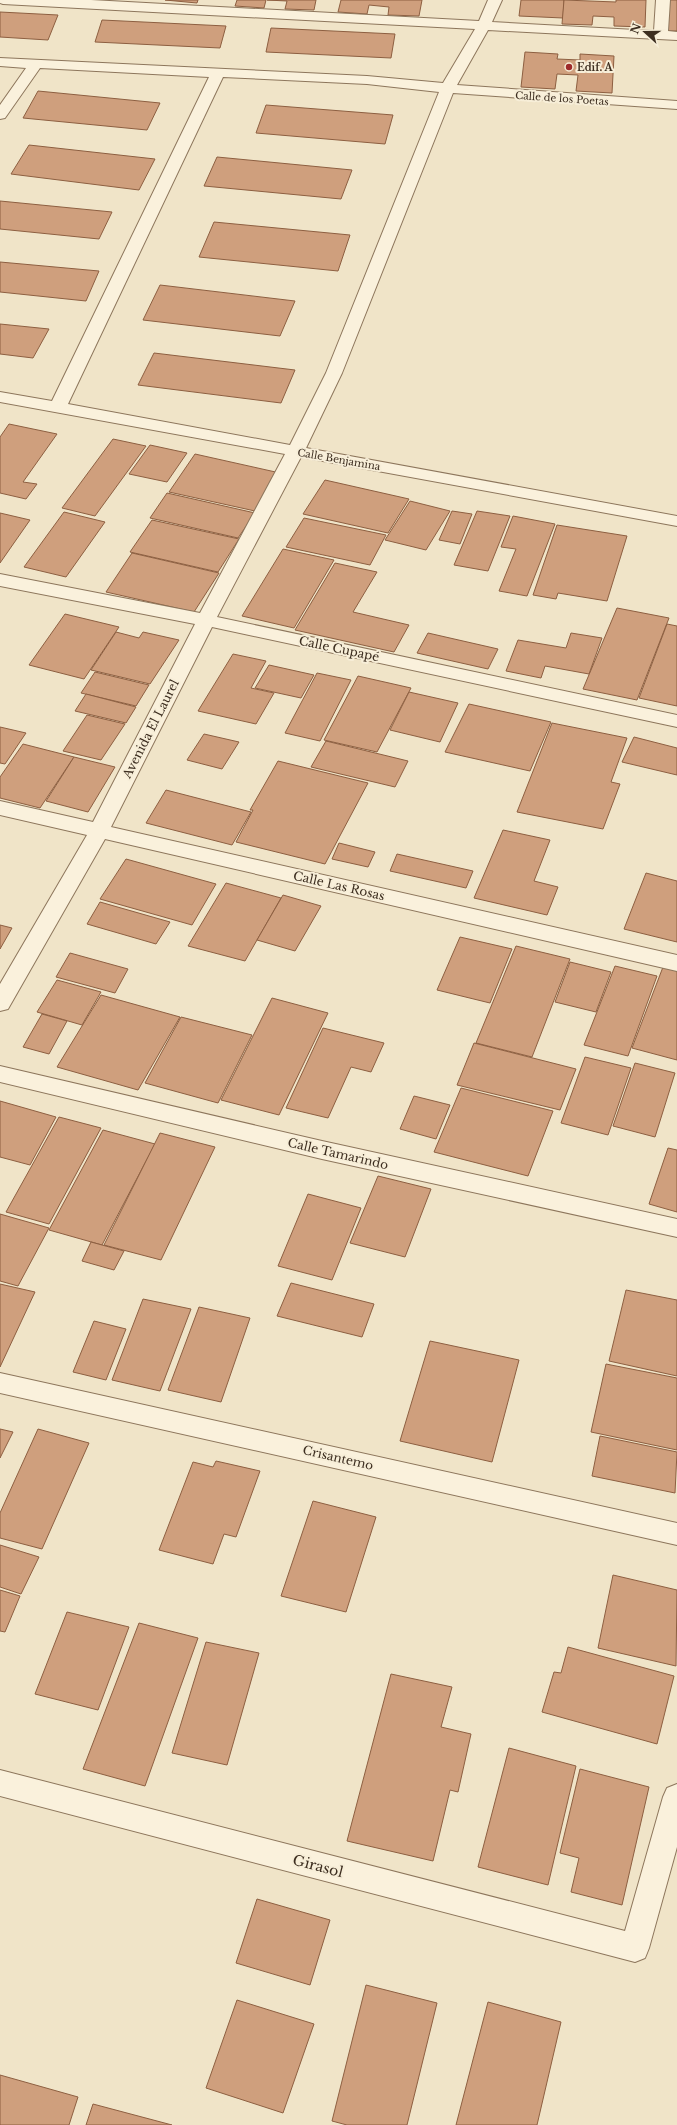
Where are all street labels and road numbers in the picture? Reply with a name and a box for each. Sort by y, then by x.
street label: Calle de los Poetas [515,89,610,108]
street label: Calle Benjamina [296,446,382,473]
street label: Calle Cupapé [297,633,381,664]
street label: Avenida El Laurel [119,677,182,782]
street label: Calle Las Rosas [292,868,386,903]
street label: Calle Tamarindo [286,1135,390,1172]
street label: Crisantemo [301,1442,375,1473]
street label: Girasol [291,1851,346,1881]

